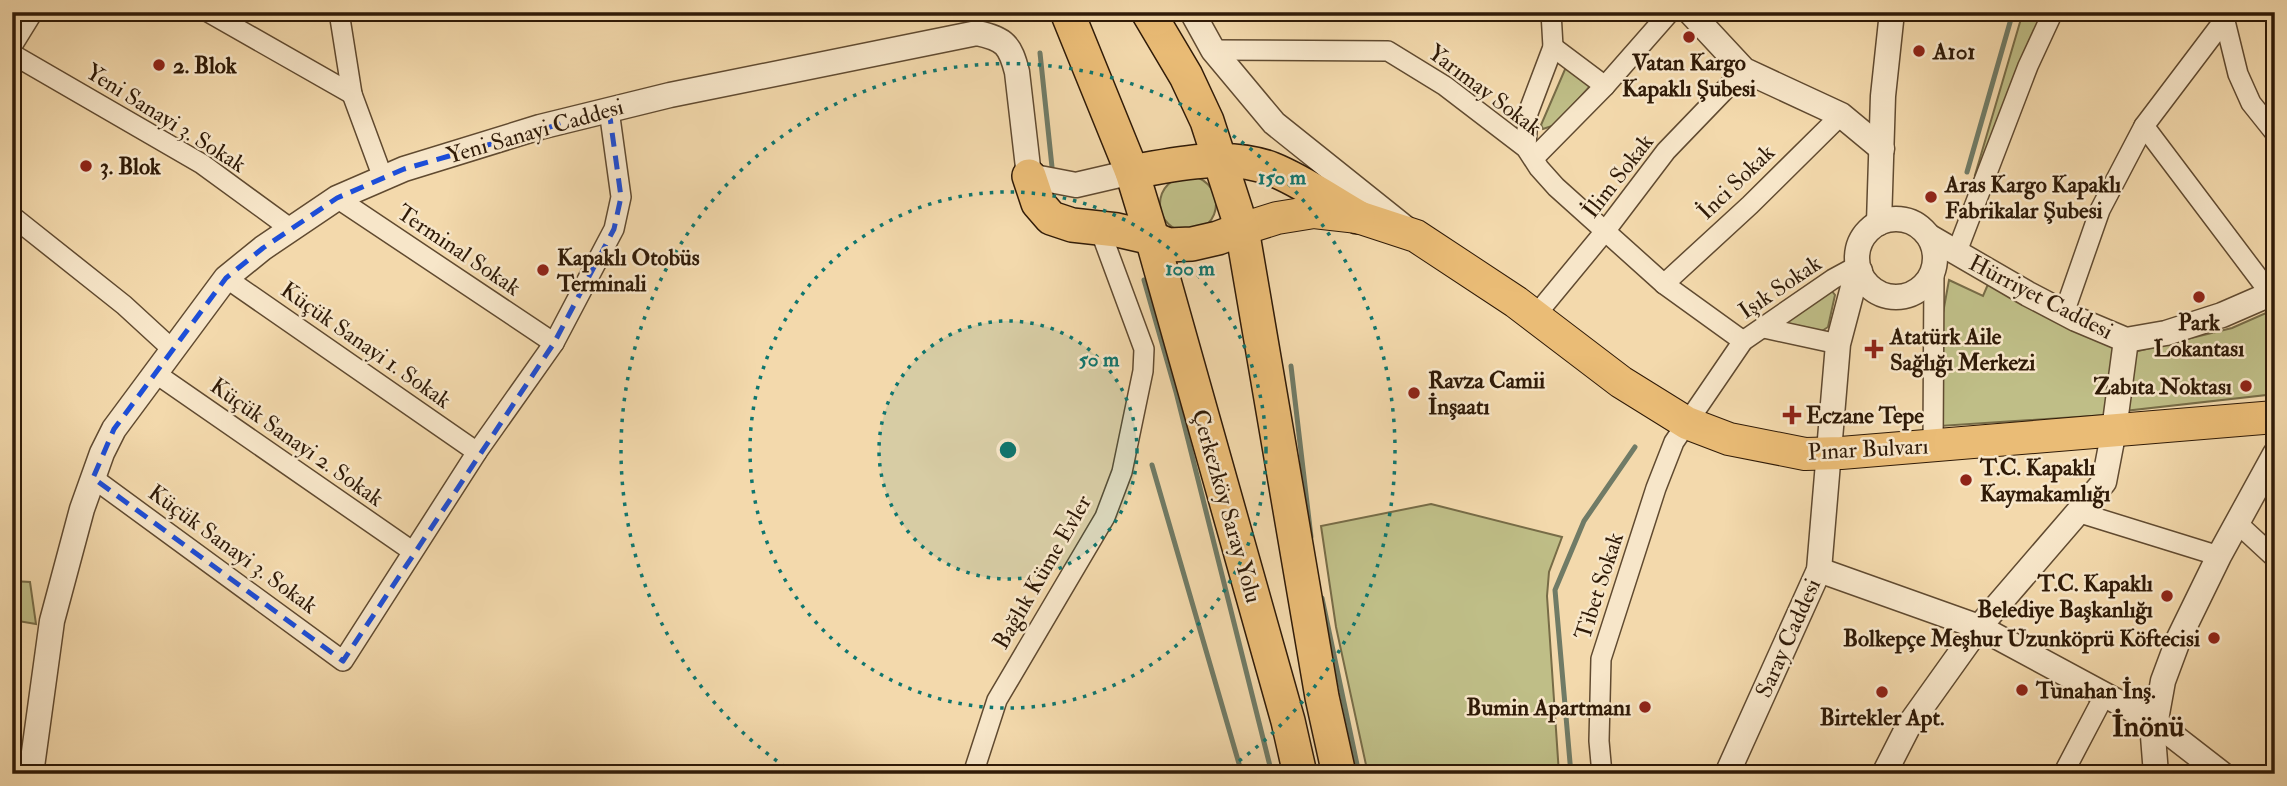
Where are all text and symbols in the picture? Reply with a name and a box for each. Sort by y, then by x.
marker: Vatan Kargo Kapaklı Şubesi [1681,29,1697,45]
place label: A101 [1932,37,1976,66]
street label: Yarımay Sokak [1422,38,1548,142]
marker: A101 [1911,43,1927,59]
place label: Vatan Kargo Kapaklı Şubesi [1622,48,1756,104]
place label: 2. Blok [173,51,238,80]
street label: Yeni Sanayi 3. Sokak [80,57,252,179]
marker: 2. Blok [151,57,167,73]
street label: Yeni Sanayi Caddesi [443,92,627,170]
street label: İlim Sokak [1576,128,1660,224]
street label: İnci Sokak [1691,138,1781,226]
place label: 3. Blok [100,152,162,181]
marker: 3. Blok [78,158,94,174]
text: 150 m [1258,164,1307,191]
place label: Aras Kargo Kapaklı Fabrikalar Şubesi [1944,170,2121,225]
marker: Aras Kargo Kapaklı Fabrikalar Şubesi [1923,189,1939,205]
street label: Terminal Sokak [391,198,527,302]
place label: Kapaklı Otobüs Terminali [556,243,700,298]
street label: Hürriyet Caddesi [1964,248,2118,346]
street label: Işık Sokak [1733,249,1827,325]
text: 100 m [1165,255,1216,282]
marker: Kapaklı Otobüs Terminali [535,262,551,278]
street label: Küçük Sanayi 1. Sokak [275,275,457,415]
marker: Park Lokantası [2191,289,2207,305]
place label: Park Lokantası [2154,308,2244,363]
place label: Atatürk Aile Sağlığı Merkezi [1889,322,2035,378]
marker: Atatürk Aile Sağlığı Merkezi [1864,339,1884,359]
text: 50 m [1079,346,1120,373]
place label: Ravza Camii İnşaatı [1428,366,1545,421]
street label: Küçük Sanayi 2. Sokak [205,371,389,513]
place label: Zabıta Noktası [2093,372,2232,401]
marker: Zabıta Noktası [2238,378,2254,394]
marker: Ravza Camii İnşaatı [1406,385,1422,401]
place label: Eczane Tepe [1806,401,1924,431]
street label: Çerkezköy Saray Yolu [1185,406,1269,606]
marker: Eczane Tepe [1784,407,1800,423]
street label: Pınar Bulvarı [1807,431,1929,467]
centre of rings [996,438,1020,462]
place label: T.C. Kapaklı Kaymakamlığı [1979,453,2110,509]
marker: T.C. Kapaklı Kaymakamlığı [1958,472,1974,488]
street label: Küçük Sanayi 3. Sokak [143,478,323,620]
street label: Bağlık Küme Evler [986,489,1098,654]
street label: Tibet Sokak [1568,529,1630,643]
place label: T.C. Kapaklı Belediye Başkanlığı [1977,569,2153,625]
street label: Saray Caddesi [1749,574,1827,702]
marker: T.C. Kapaklı Belediye Başkanlığı [2159,588,2175,604]
place label: Bolkepçe Meşhur Uzunköprü Köftecisi [1843,624,2200,654]
marker: Bolkepçe Meşhur Uzunköprü Köftecisi [2206,630,2222,646]
place label: Tunahan İnş. [2035,676,2156,705]
marker: Tunahan İnş. [2014,682,2030,698]
marker: Birtekler Apt. [1874,684,1890,700]
place label: Bumin Apartmanı [1466,693,1631,723]
marker: Bumin Apartmanı [1637,699,1653,715]
place label: Birtekler Apt. [1820,703,1944,733]
district label: İnönü [2112,708,2185,745]

